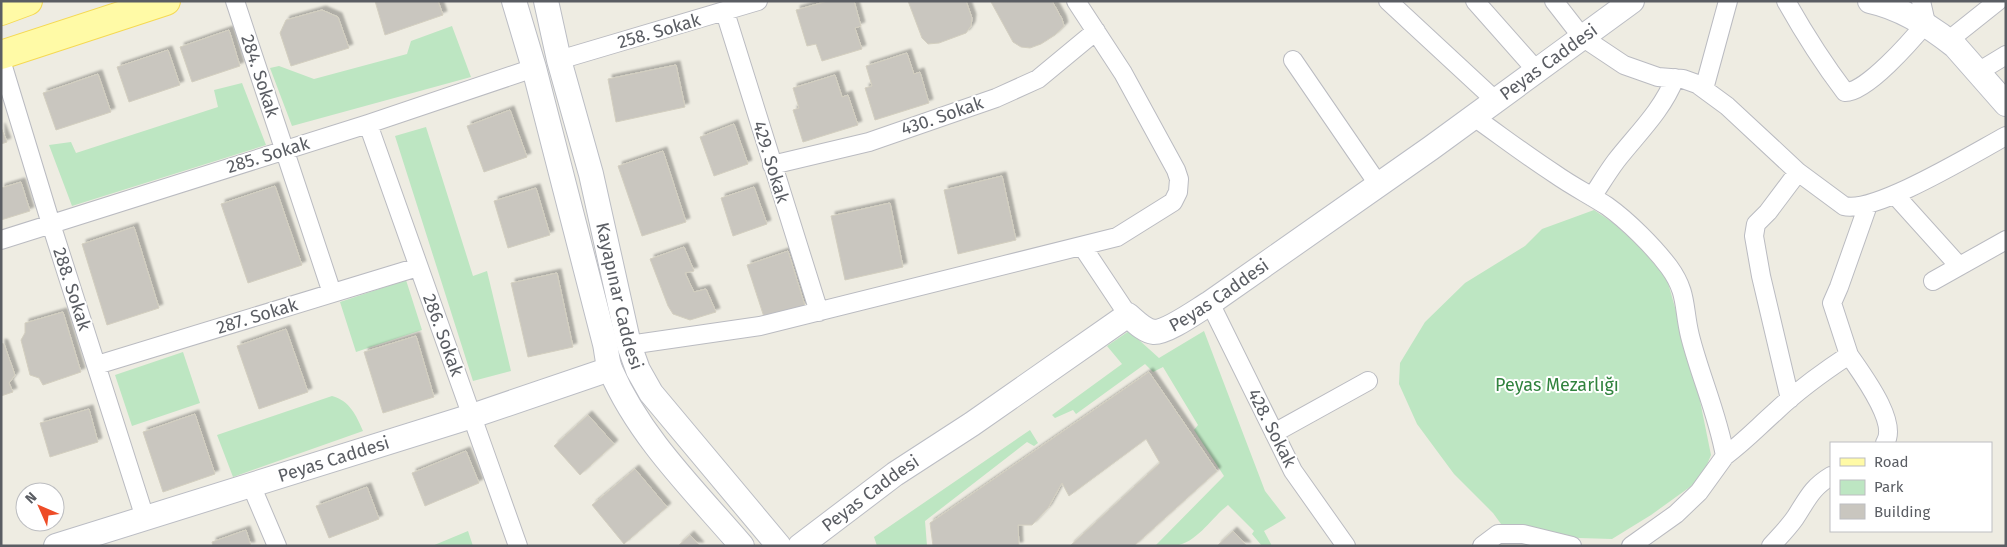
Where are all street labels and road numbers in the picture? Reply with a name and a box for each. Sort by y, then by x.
street label: 258. Sokak [615,8,704,53]
street label: Peyas Caddesi [1495,19,1602,105]
street label: 284. Sokak [236,32,284,121]
street label: 430. Sokak [898,91,987,140]
street label: 429. Sokak [748,118,794,206]
street label: 285. Sokak [224,132,313,178]
street label: Kayapınar Caddesi [591,220,648,373]
street label: 288. Sokak [48,245,96,334]
street label: Peyas Caddesi [1165,254,1273,337]
street label: 286. Sokak [418,291,468,380]
street label: 287. Sokak [214,293,301,339]
street label: 428. Sokak [1243,385,1302,472]
street label: Peyas Caddesi [275,431,392,487]
street label: Peyas Caddesi [817,450,923,537]

